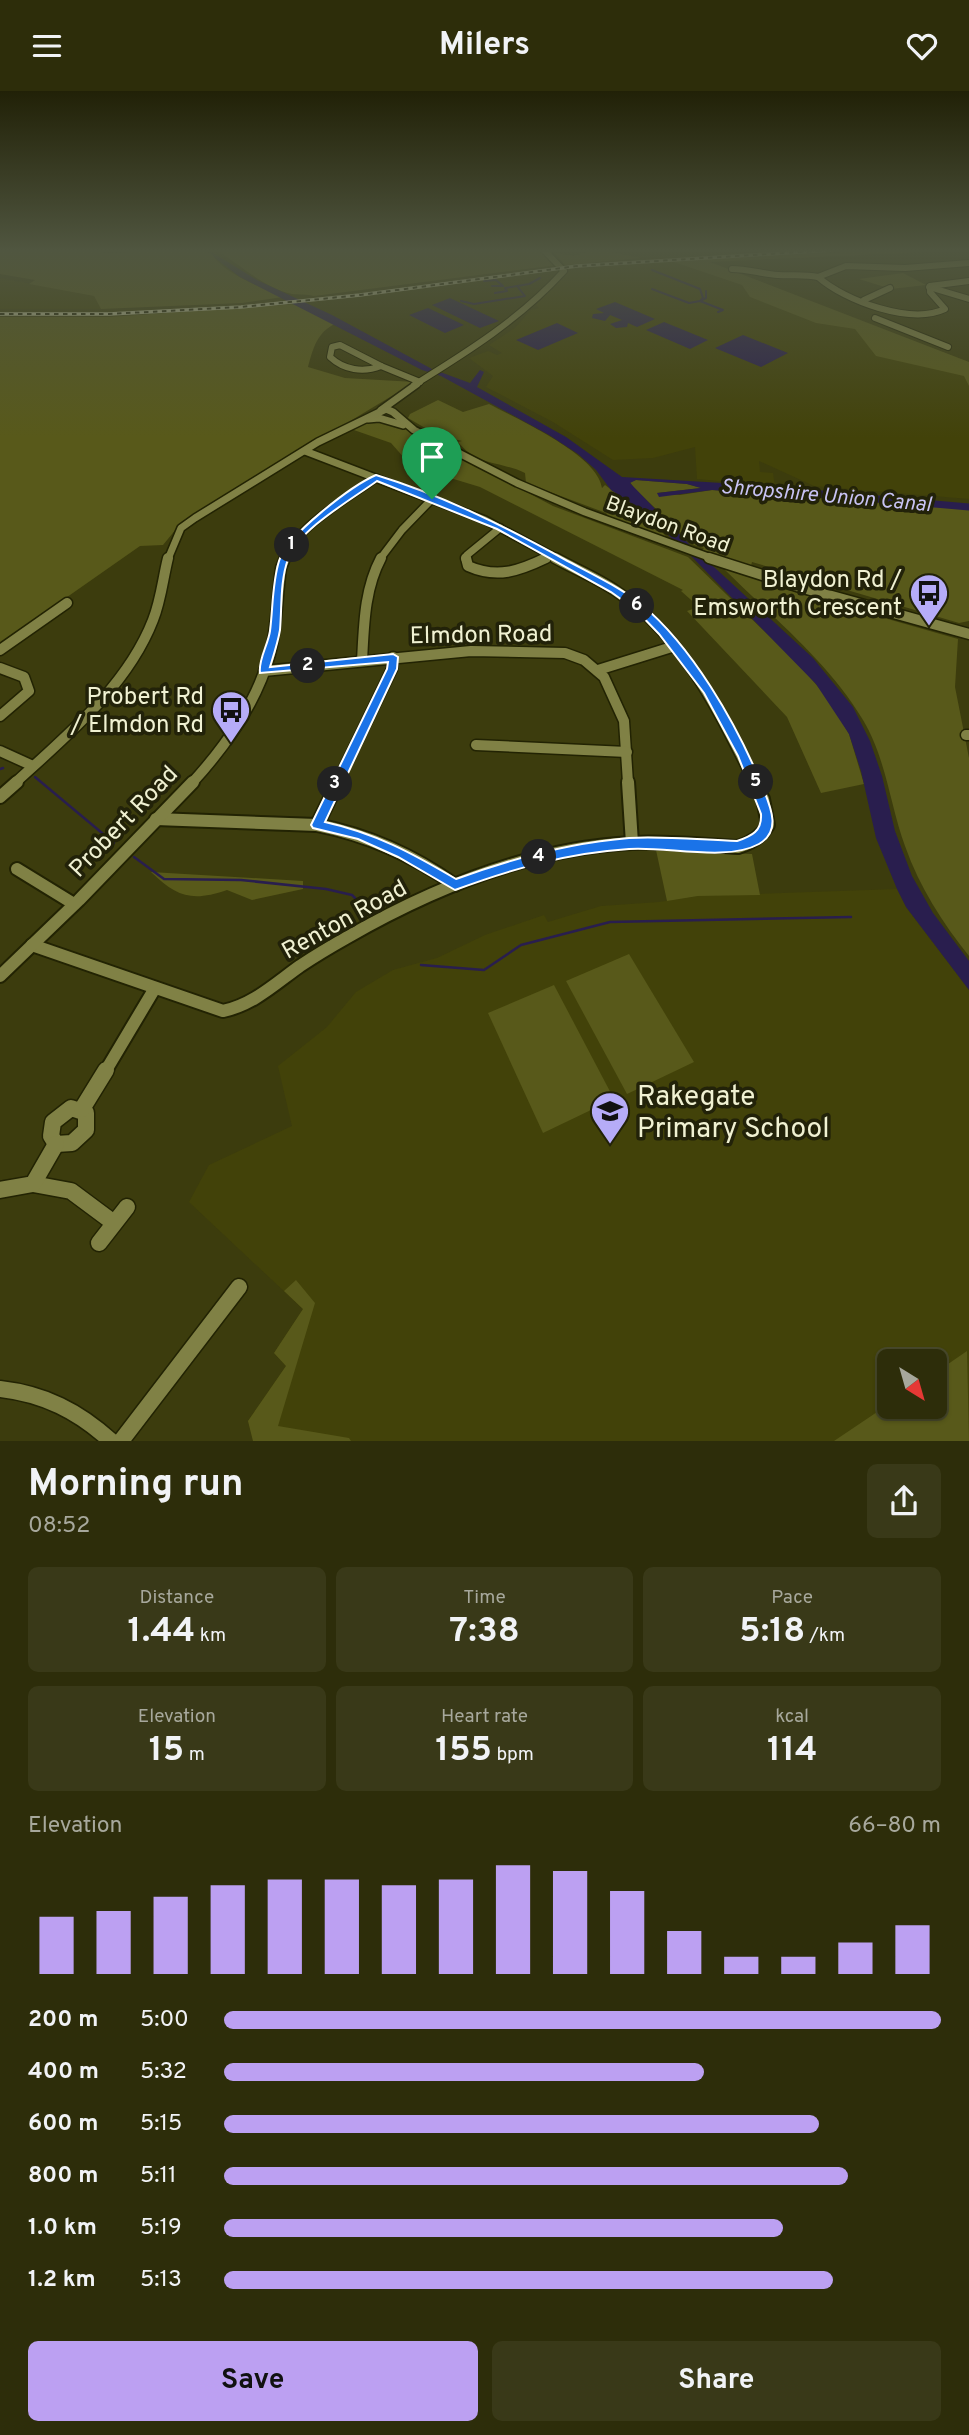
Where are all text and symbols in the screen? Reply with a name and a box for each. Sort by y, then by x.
text: Milers [439,26,530,66]
icon: menu [28,27,66,65]
icon: heart [903,27,941,65]
pin [402,427,462,499]
icon: arrive [413,438,451,476]
water label: Shropshire Union Canal [719,474,934,519]
street label: Blaydon Road [602,490,733,560]
pin: 1 [274,527,310,563]
text: 1 [288,532,295,556]
place label: Blaydon Rd / Emsworth Crescent [693,566,902,624]
bus stop icon: Blaydon Rd / Emsworth Crescent [908,572,950,627]
pin: 6 [620,589,654,623]
text: 6 [631,593,642,617]
street label: Elmdon Road [409,620,553,652]
pin: 2 [290,649,326,683]
text: 2 [302,653,313,677]
place label: Probert Rd / Elmdon Rd [69,683,204,741]
bus stop icon: Probert Rd / Elmdon Rd [210,689,252,744]
street label: Probert Road [64,760,185,885]
pin: 5 [738,765,774,799]
pin: 3 [318,767,352,801]
text: 5 [750,769,761,793]
text: 3 [329,771,340,795]
pin: 4 [522,839,556,875]
text: 4 [532,844,545,868]
street label: Renton Road [277,874,413,967]
place label: Rakegate Primary School [637,1080,829,1148]
school or university icon: Rakegate Primary School [589,1090,631,1145]
north arrow [877,1349,947,1419]
map controls [877,1349,947,1419]
text: Morning run [28,1461,244,1510]
button: share [867,1464,941,1538]
text: 08:52 [28,1512,90,1541]
text: Distance [140,1586,214,1610]
text: Time [463,1586,506,1610]
text: Pace [771,1586,813,1610]
text: 1.44 [128,1610,195,1654]
text: 7:38 [449,1610,520,1654]
text: 5:18 [739,1610,805,1654]
text: km [195,1624,226,1648]
text: /km [805,1624,845,1648]
text: Elevation [138,1705,216,1729]
text: Heart rate [441,1705,528,1729]
text: kcal [775,1705,809,1729]
text: 15 [149,1729,184,1773]
text: 155 [435,1729,492,1773]
text: 114 [767,1729,817,1773]
text: m [184,1743,205,1767]
text: bpm [492,1743,534,1767]
text: Elevation [28,1812,123,1841]
text: 66–80 m [848,1812,941,1841]
text: 200 m [28,2006,98,2035]
text: 5:00 [140,2006,189,2035]
text: 400 m [28,2058,99,2087]
text: 5:32 [140,2058,187,2087]
text: 600 m [28,2110,98,2139]
text: 5:15 [140,2110,182,2139]
text: 800 m [28,2162,98,2191]
text: 5:11 [140,2162,177,2191]
text: 1.0 km [28,2214,97,2243]
text: 5:19 [140,2214,182,2243]
text: 1.2 km [28,2266,96,2295]
text: 5:13 [140,2266,182,2295]
button: Save [28,2341,478,2421]
button: Share [492,2341,941,2421]

